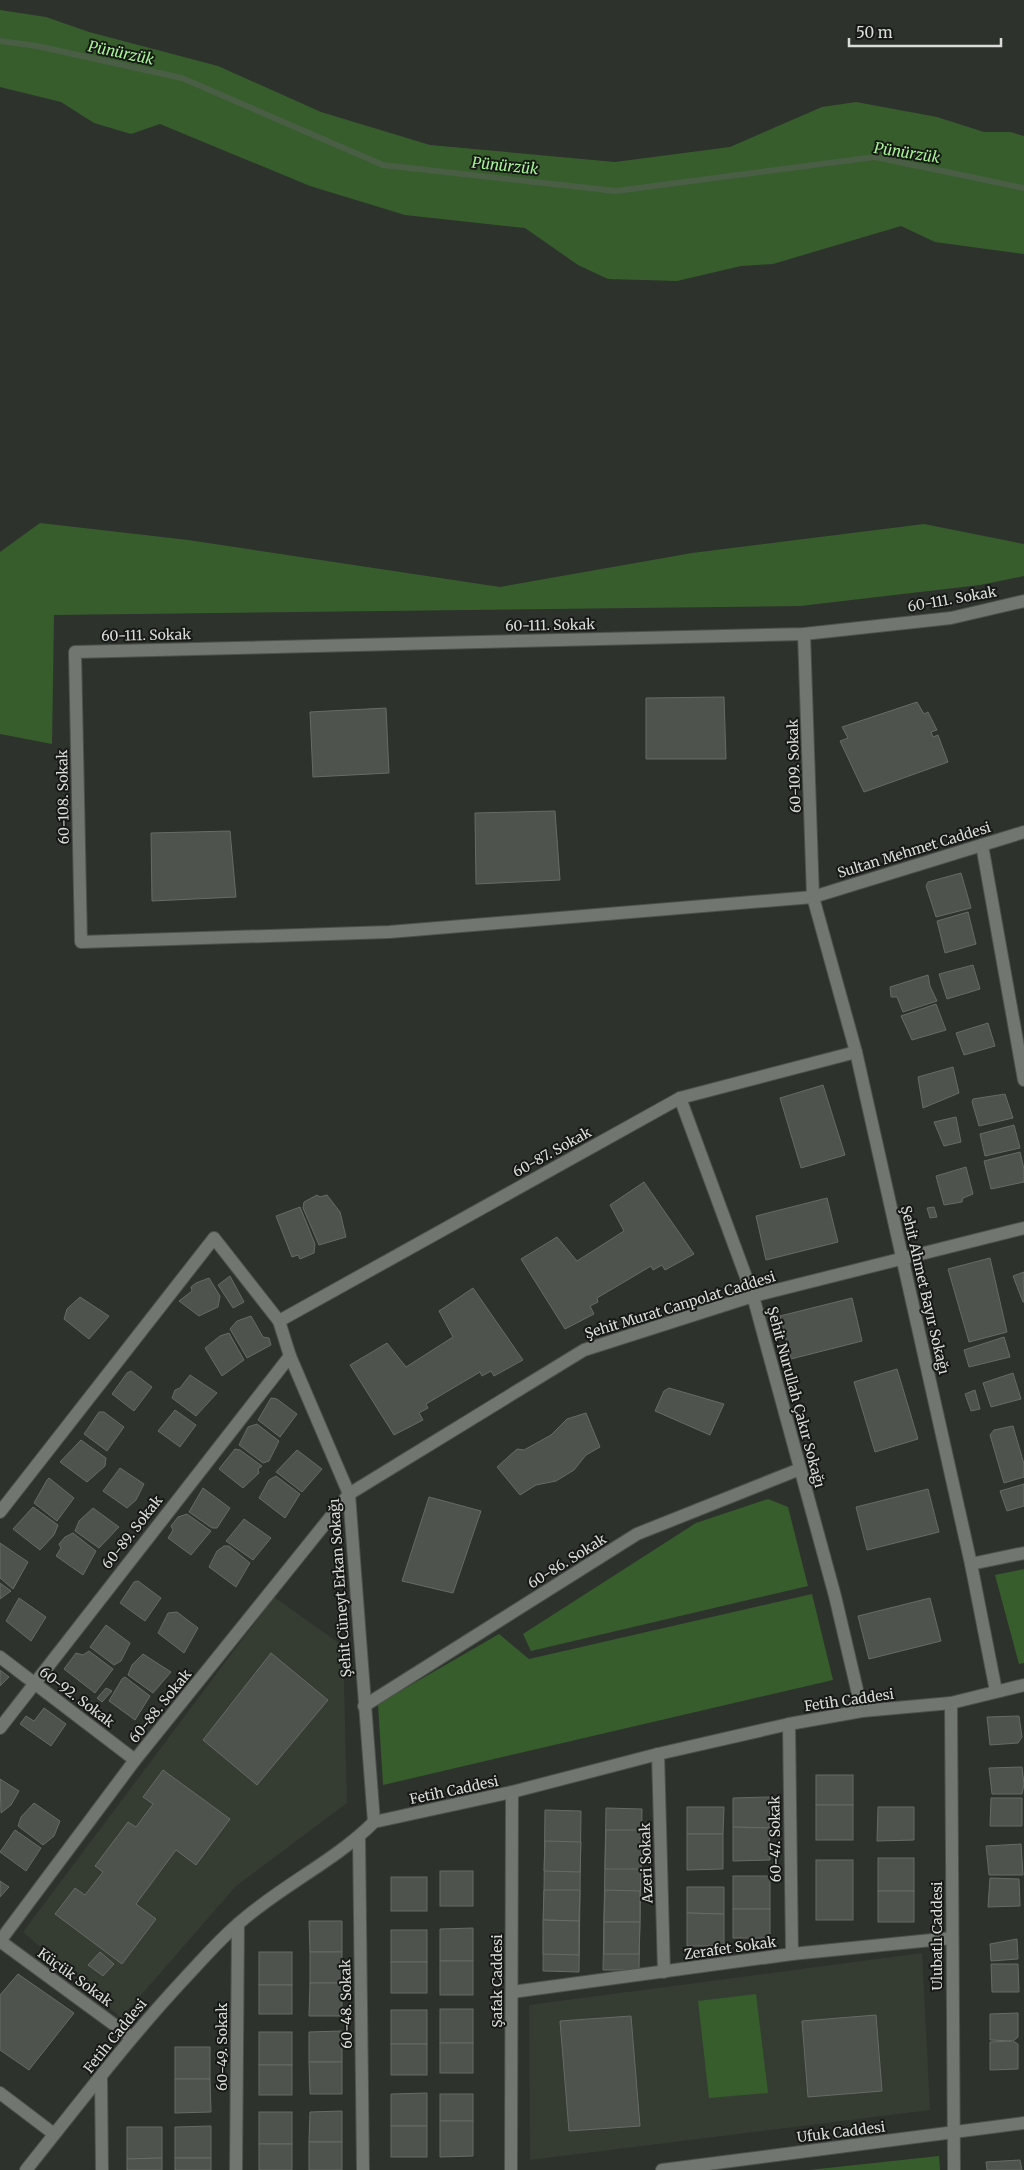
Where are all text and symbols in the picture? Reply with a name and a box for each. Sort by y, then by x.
scale bar [849,15,1002,47]
text: 50 m [856,23,893,42]
water label: Pünürzük [87,36,156,69]
water label: Pünürzük [873,138,942,167]
water label: Pünürzük [471,153,540,179]
street label: 60-111. Sokak [906,582,998,616]
street label: 60-111. Sokak [505,615,595,635]
street label: 60-111. Sokak [101,625,191,645]
street label: 60-109. Sokak [783,719,805,813]
street label: 60-108. Sokak [53,749,73,845]
street label: Sultan Mehmet Caddesi [835,818,993,882]
street label: 60-87. Sokak [509,1123,595,1181]
street label: Şehit Ahmet Bayır Sokağı [897,1204,953,1377]
street label: Şehit Murat Canpolat Caddesi [582,1267,778,1343]
street label: Şehit Nurullah Çakır Sokağı [763,1304,829,1490]
street label: 60-89. Sokak [98,1492,166,1572]
street label: Şehit Cüneyt Erkan Sokağı [325,1498,355,1678]
street label: 60-86. Sokak [524,1530,610,1592]
street label: 60-92. Sokak [36,1663,118,1731]
street label: 60-88. Sokak [125,1666,195,1746]
street label: Fetih Caddesi [803,1685,896,1715]
street label: Fetih Caddesi [408,1772,501,1808]
street label: 60-47. Sokak [765,1795,785,1882]
street label: Azeri Sokak [636,1822,656,1905]
street label: Ulubatlı Caddesi [928,1881,946,1991]
street label: Zerafet Sokak [683,1933,777,1963]
street label: Şafak Caddesi [488,1934,506,2028]
street label: Küçük Sokak [34,1944,116,2010]
street label: 60-48. Sokak [336,1959,356,2049]
street label: Fetih Caddesi [80,1995,151,2077]
street label: 60-49. Sokak [213,2003,231,2091]
street label: Ufuk Caddesi [796,2118,887,2146]

